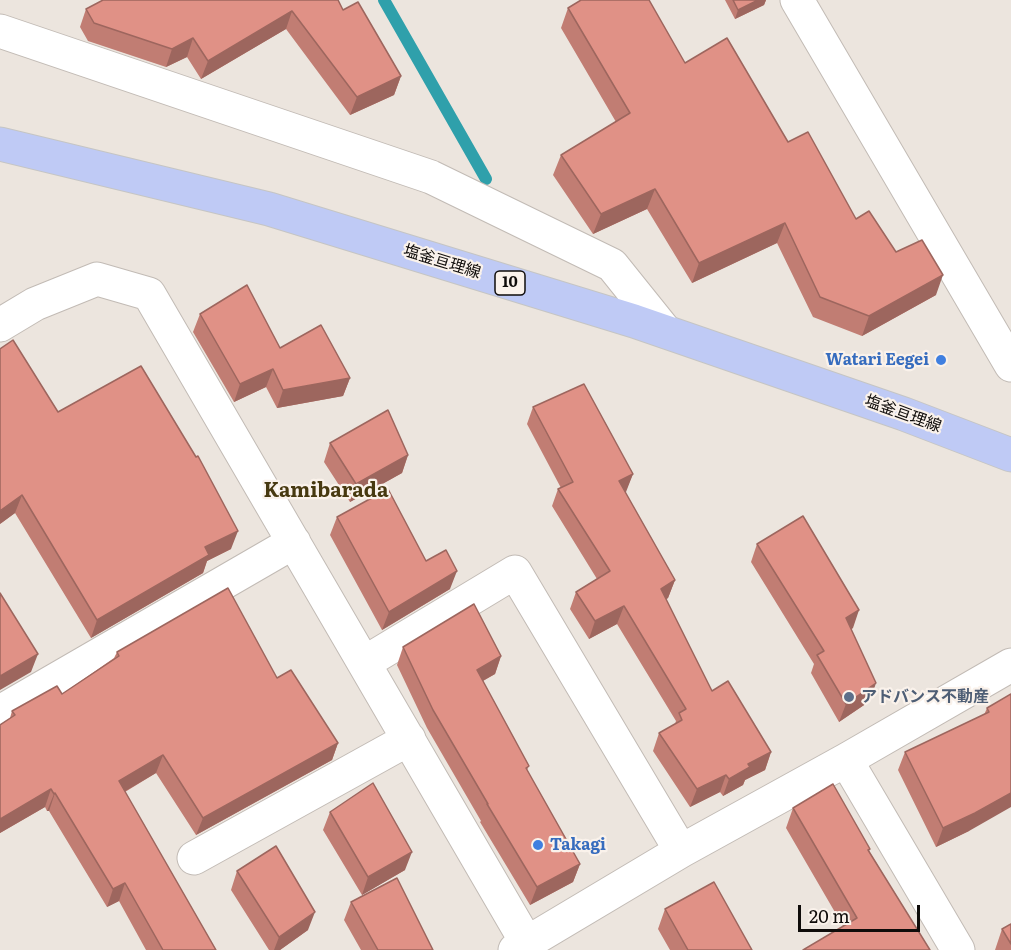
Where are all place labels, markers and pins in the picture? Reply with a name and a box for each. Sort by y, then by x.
place label: Watari Eegei [826,350,929,370]
marker: Watari Eegei [934,353,948,367]
place label: アドバンス不動産 [861,687,989,707]
marker: アドバンス不動産 [842,690,856,704]
place label: Takagi [550,835,606,855]
marker: Takagi [531,838,545,852]

